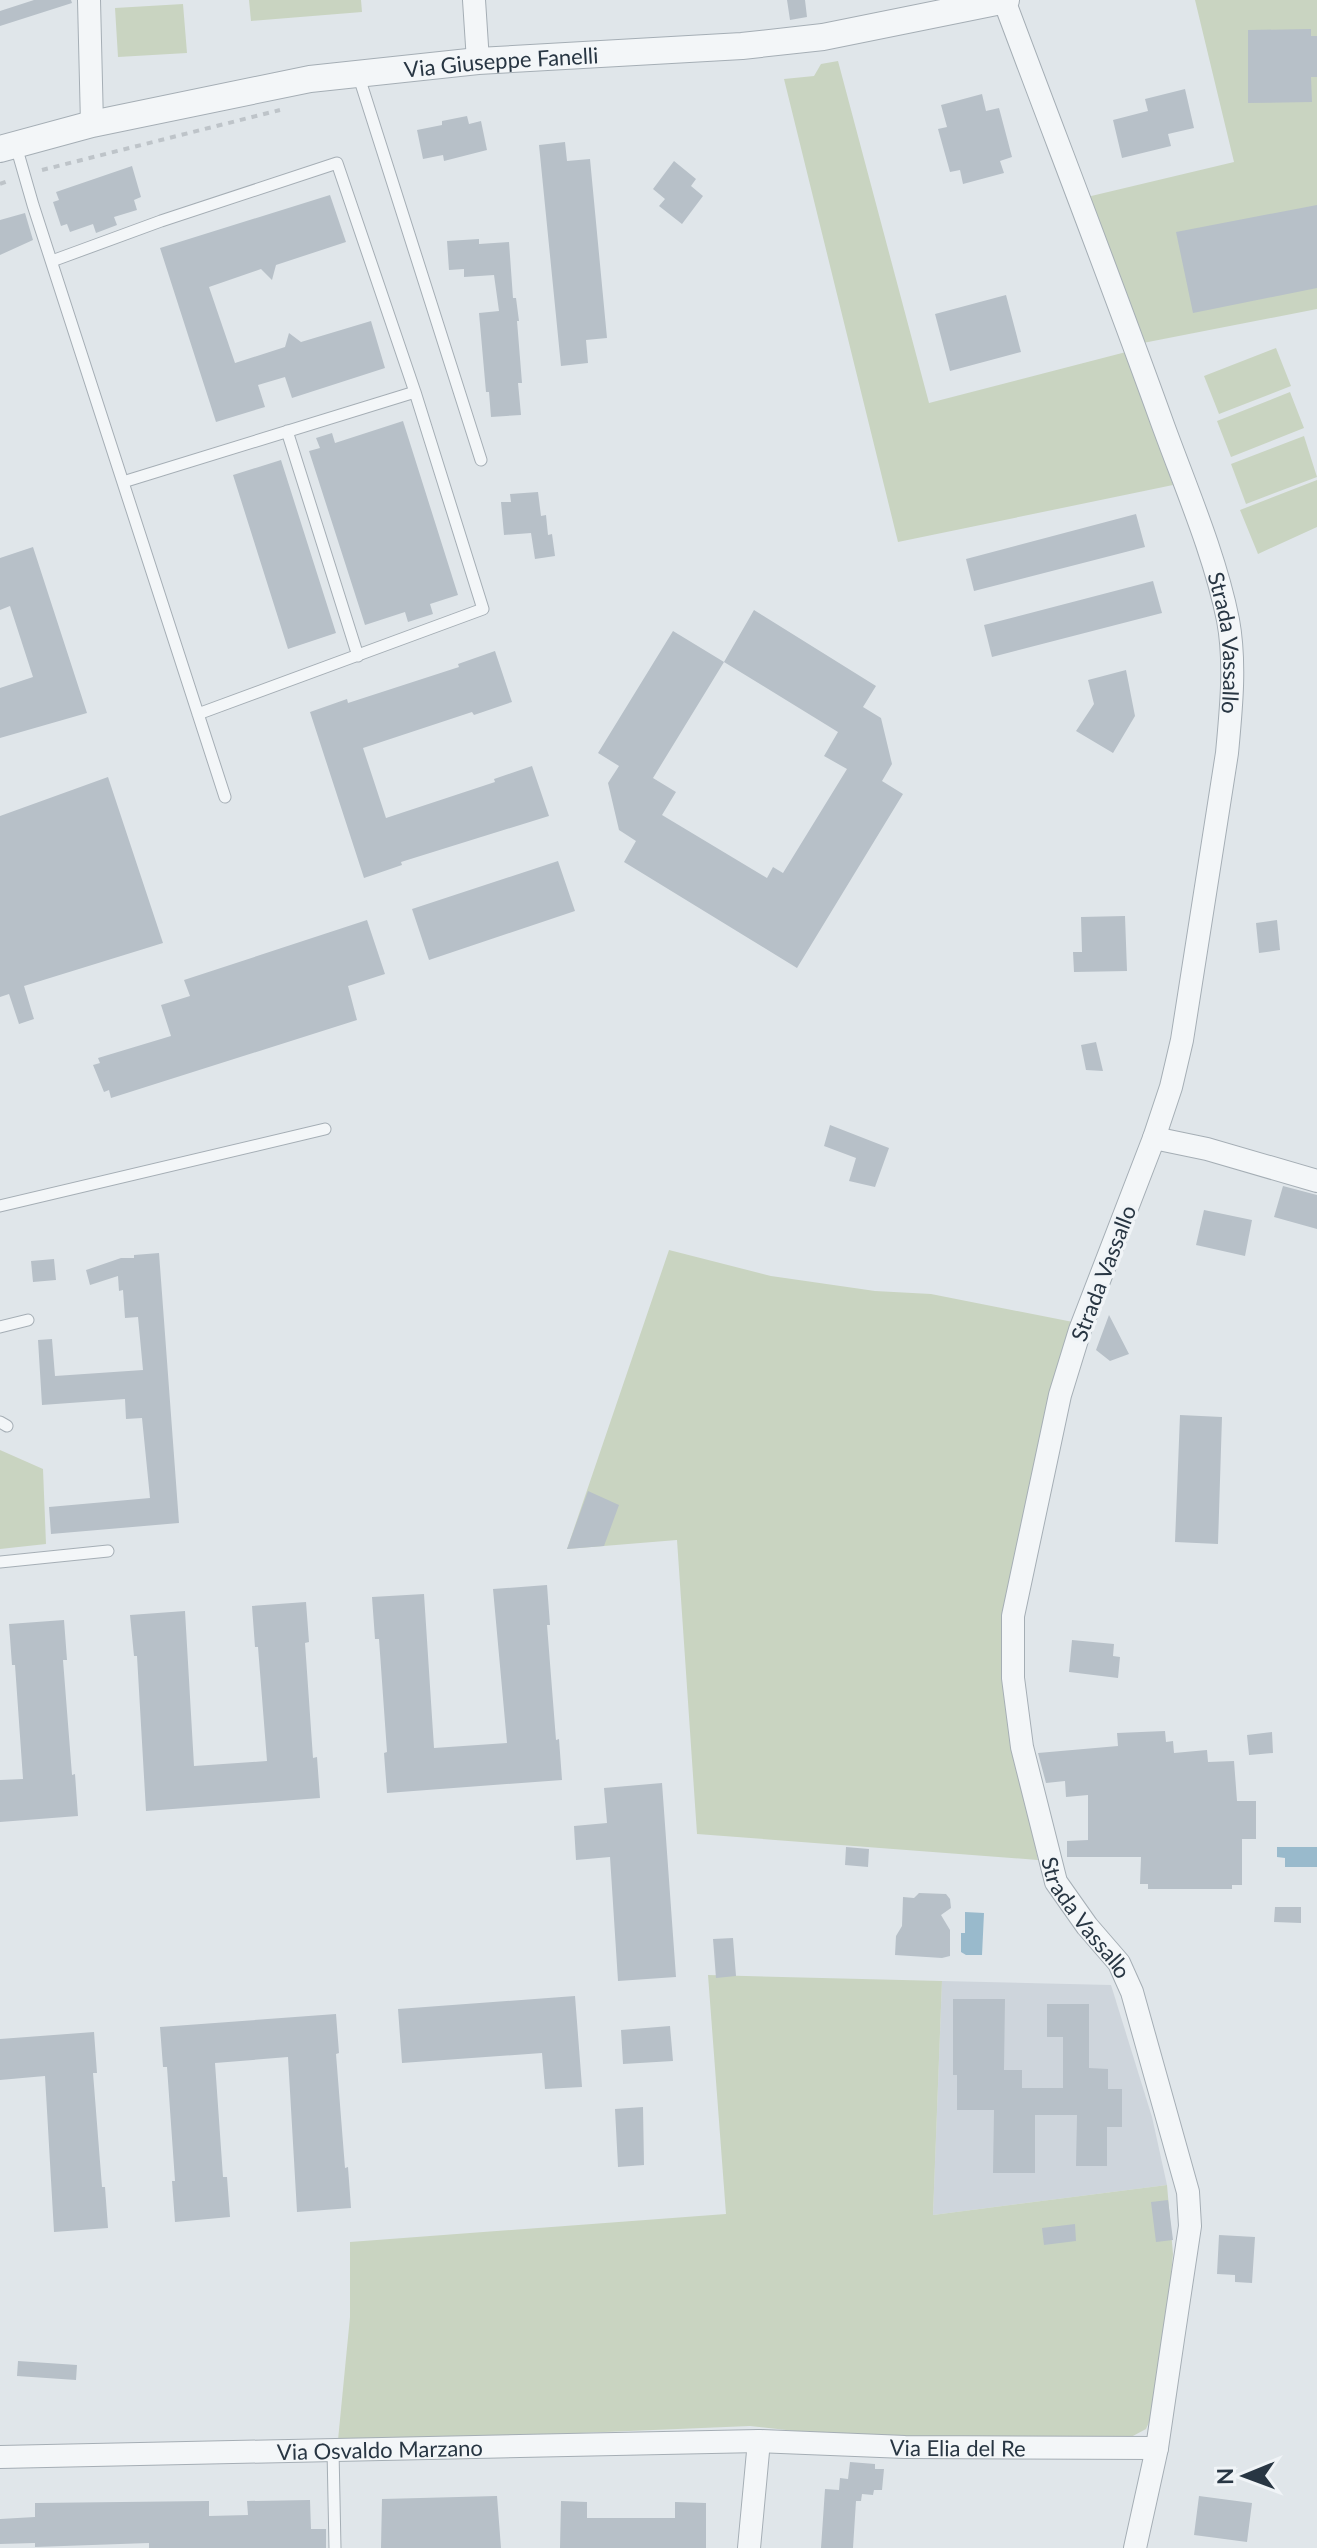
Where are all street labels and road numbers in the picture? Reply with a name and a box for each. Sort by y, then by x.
street label: Via Giuseppe Fanelli [403,41,599,82]
street label: Strada Vassallo [1203,569,1246,715]
street label: Strada Vassallo [1065,1201,1141,1345]
street label: Strada Vassallo [1037,1854,1137,1982]
street label: Via Osvaldo Marzano [277,2433,483,2465]
street label: Via Elia del Re [889,2433,1026,2461]

